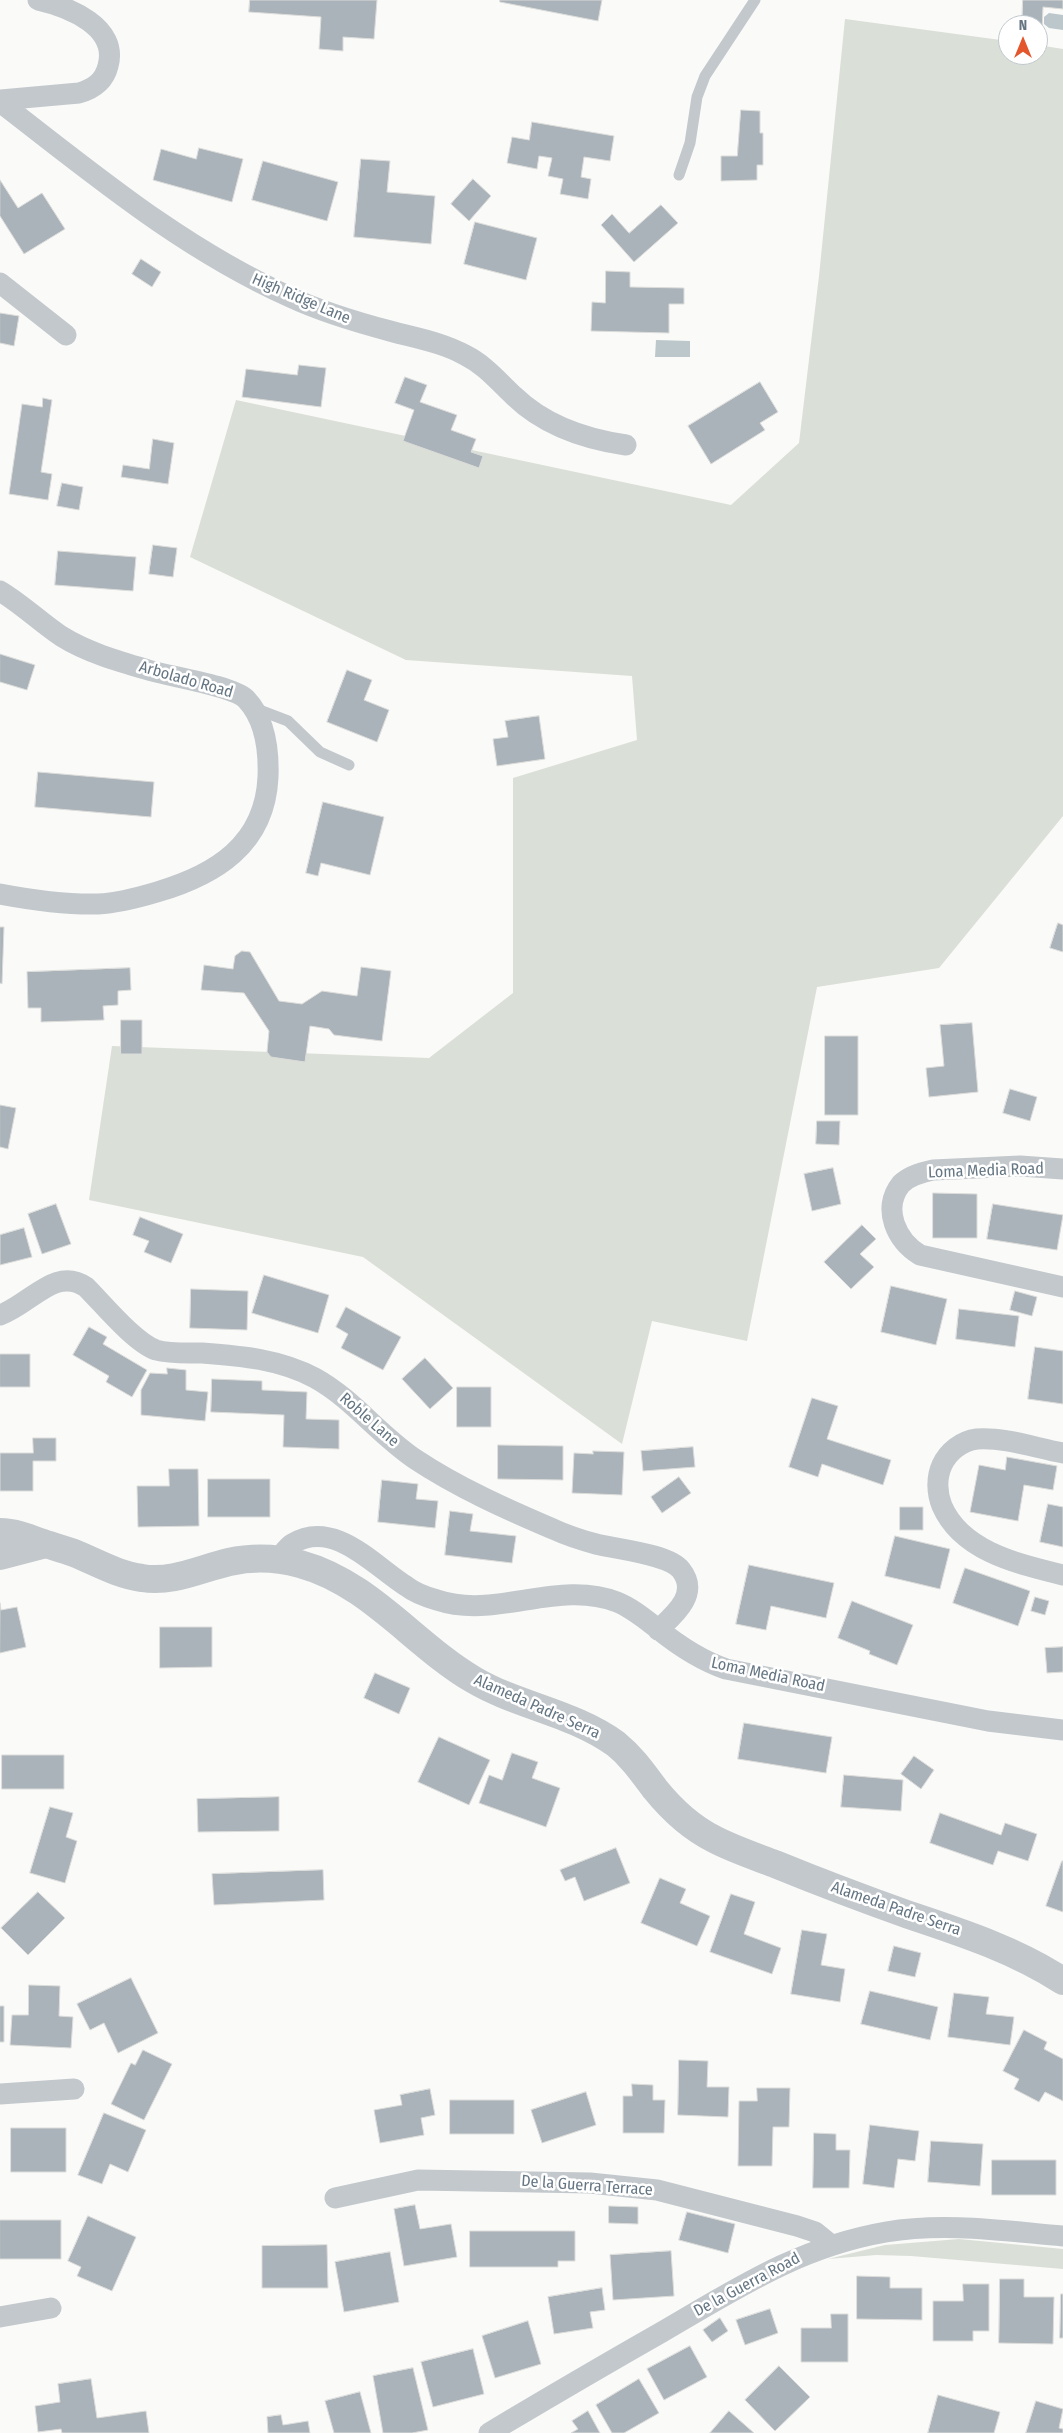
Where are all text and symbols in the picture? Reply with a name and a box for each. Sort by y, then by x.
north arrow [998,15,1048,65]
text: N [1019,17,1027,34]
street label: High Ridge Lane [249,270,353,328]
street label: Arbolado Road [137,657,235,703]
street label: Loma Media Road [928,1159,1044,1183]
street label: Roble Lane [335,1389,403,1451]
street label: Loma Media Road [709,1654,827,1696]
street label: Alameda Padre Serra [471,1671,603,1743]
street label: Alameda Padre Serra [829,1878,963,1940]
street label: De la Guerra Terrace [521,2172,653,2200]
street label: De la Guerra Road [691,2249,803,2321]

